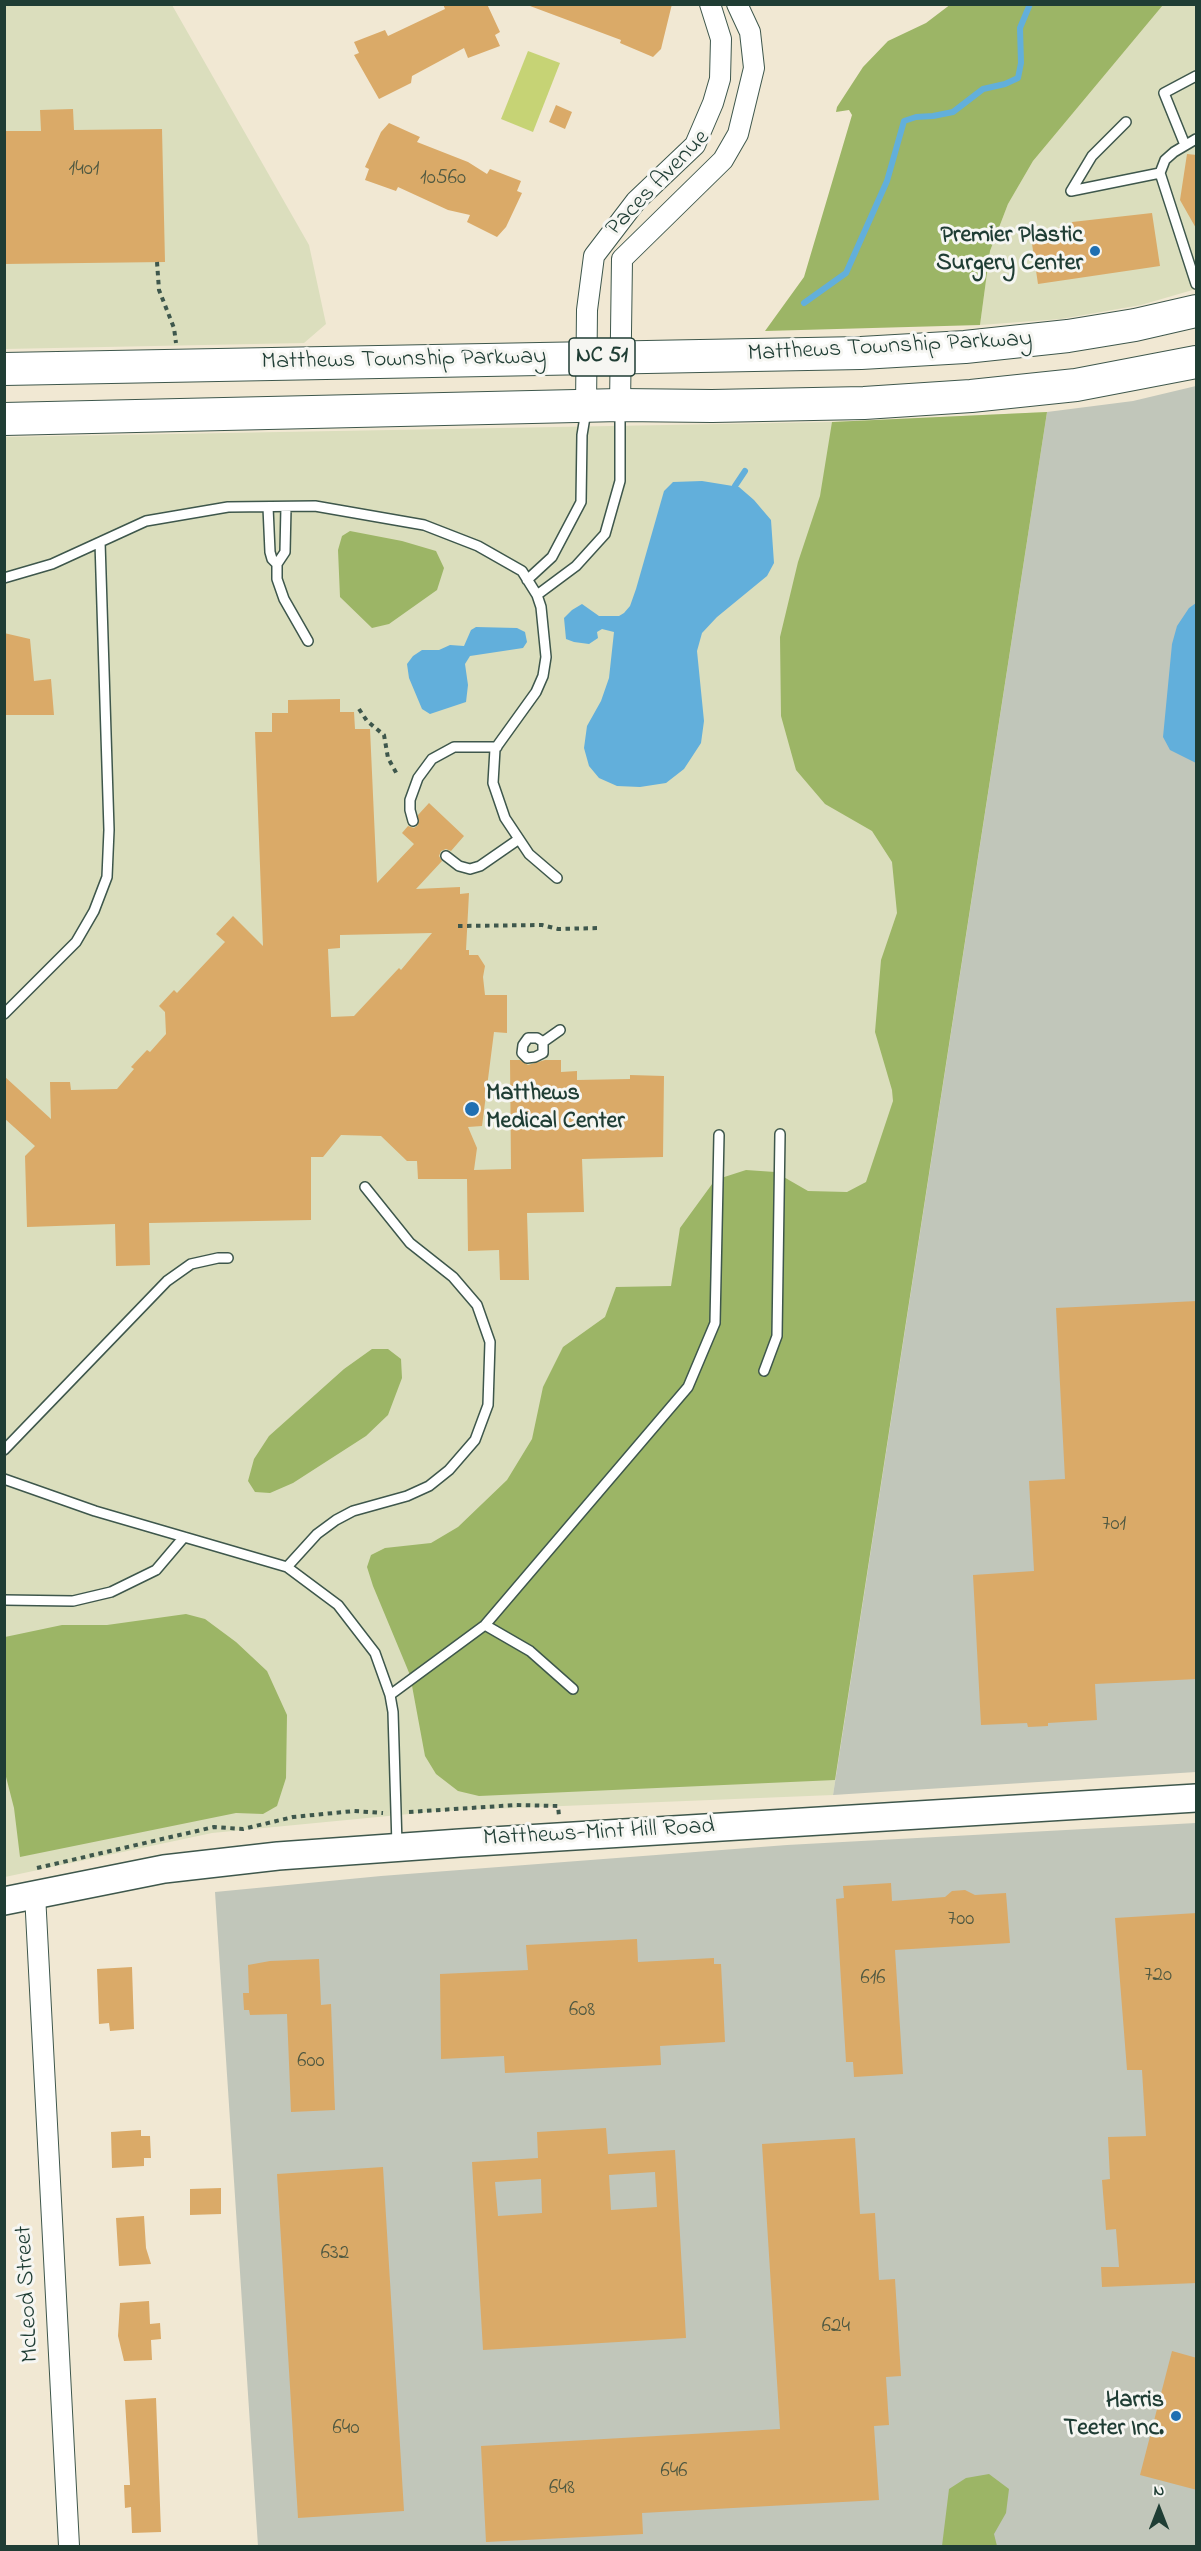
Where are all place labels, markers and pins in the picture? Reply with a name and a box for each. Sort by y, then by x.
place label: Premier Plastic Surgery Center [936,223,1083,279]
marker: Premier Plastic Surgery Center [1088,244,1102,258]
place label: Matthews Medical Center [486,1081,625,1137]
marker: Matthews Medical Center [463,1100,481,1118]
place label: Harris Teeter Inc. [1063,2388,1164,2444]
marker: Harris Teeter Inc. [1169,2409,1183,2423]

